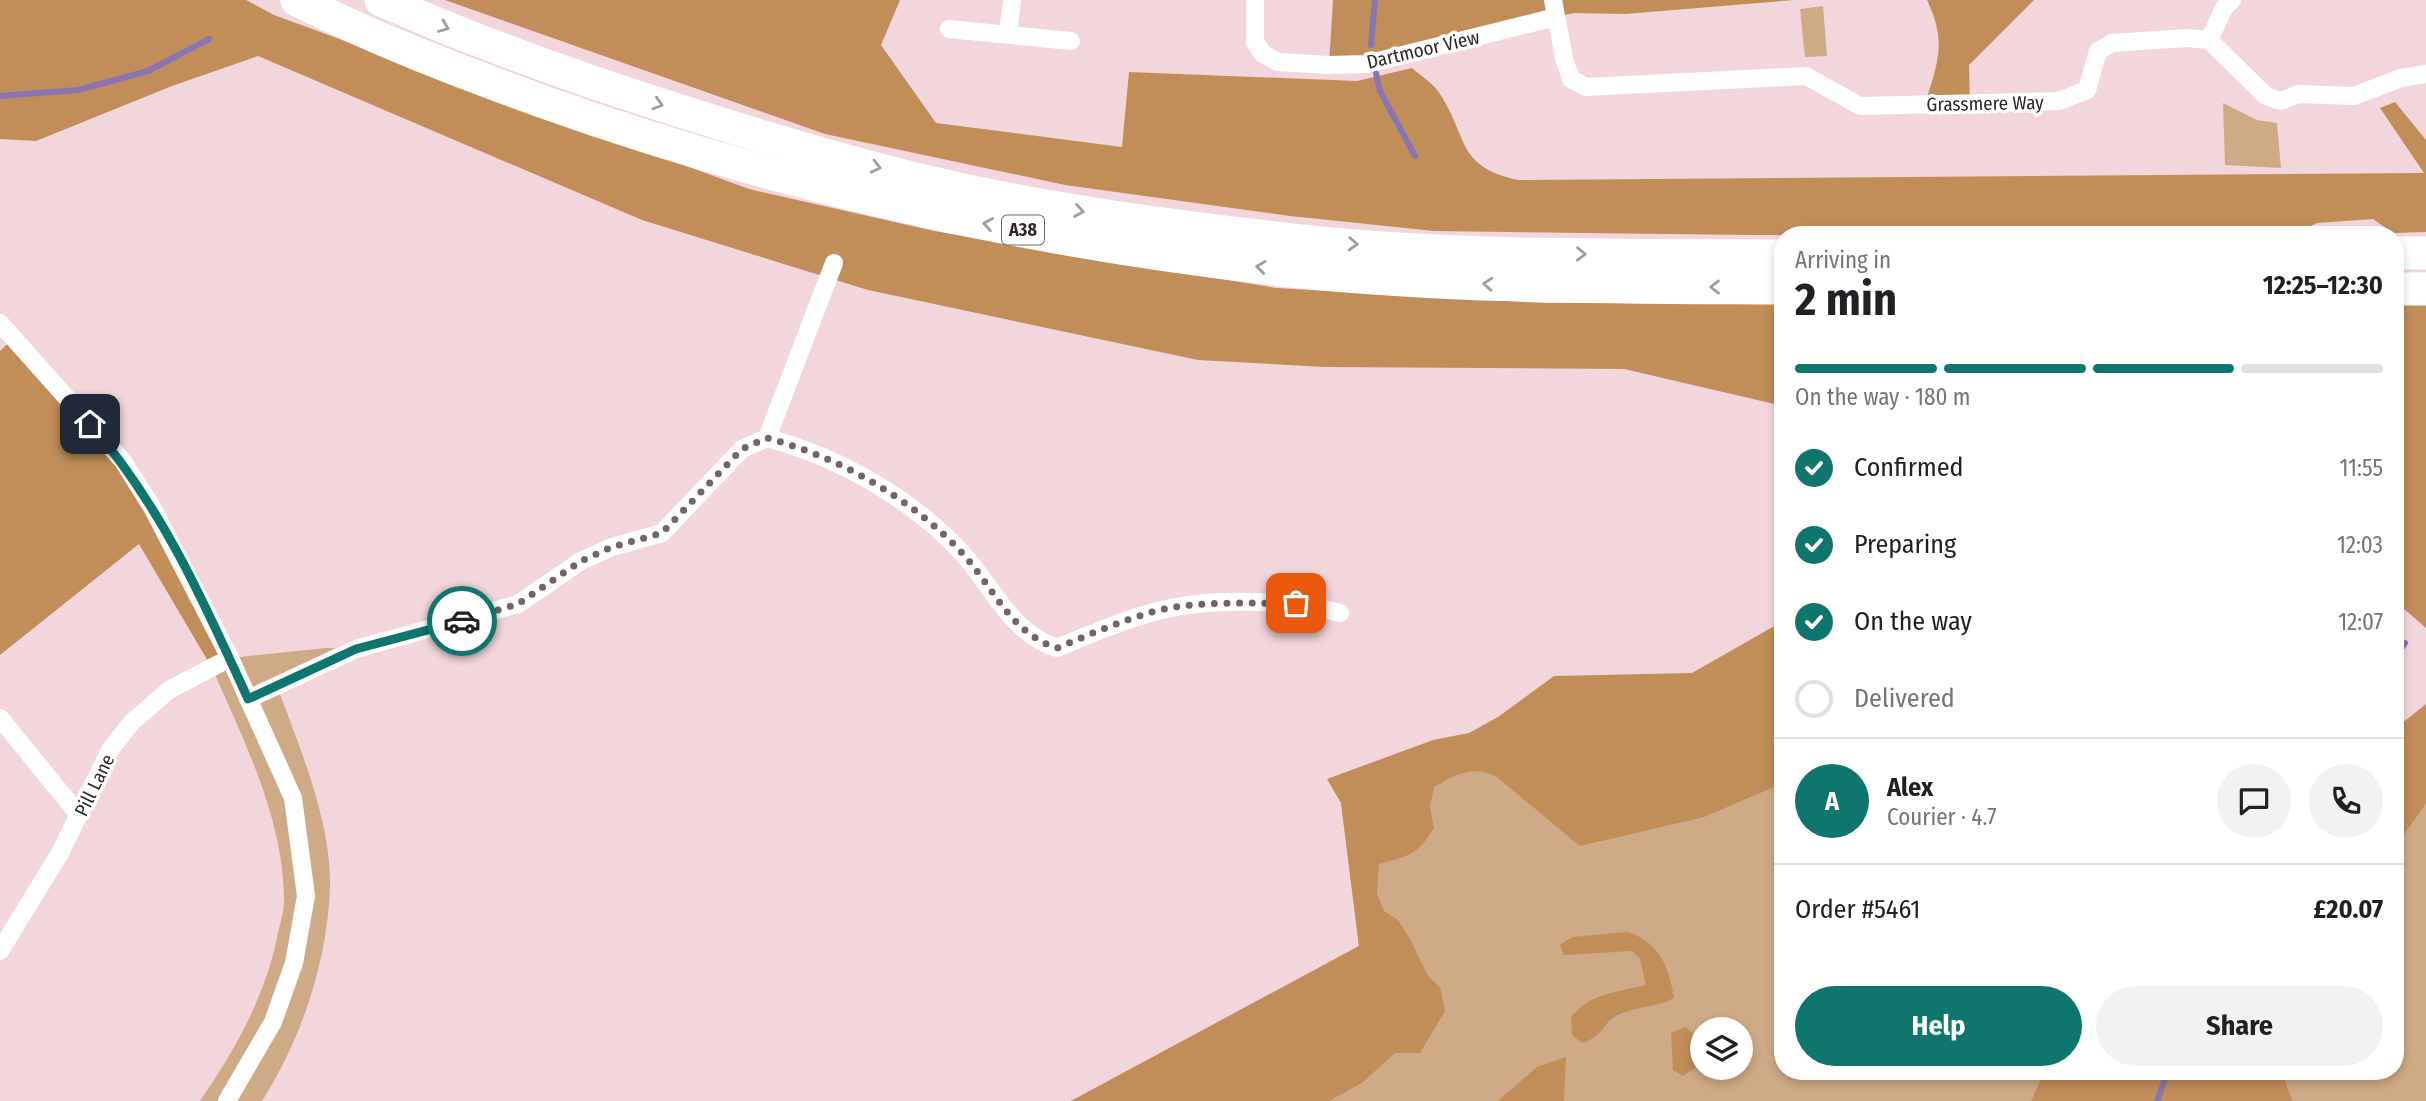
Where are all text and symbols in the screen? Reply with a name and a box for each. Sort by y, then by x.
one-way arrow [437,18,449,32]
street label: Dartmoor View [1364,25,1482,74]
street label: Grassmere Way [1926,91,2044,116]
one-way arrow [651,96,663,111]
one-way arrow [870,159,882,173]
one-way arrow [1073,202,1085,217]
road number: A38 [1002,215,1044,244]
one-way arrow [982,217,994,232]
one-way arrow [1348,236,1359,251]
one-way arrow [1576,246,1586,262]
text: Arriving in [1795,246,1891,274]
one-way arrow [1255,259,1267,274]
text: 12:25–12:30 [2263,270,2383,301]
text: 2 min [1795,272,1897,327]
one-way arrow [1482,277,1493,292]
one-way arrow [1709,279,1720,295]
text: On the way · 180 m [1795,383,1971,411]
pin [60,394,120,454]
icon: home [71,405,109,443]
icon: check [1795,449,1833,487]
text: Confirmed [1854,452,1964,483]
text: 11:55 [2339,454,2383,482]
icon: check [1795,526,1833,564]
text: Preparing [1854,529,1956,560]
text: 12:03 [2337,531,2383,559]
pin [1266,573,1326,633]
icon: bag [1277,584,1315,622]
courier [427,586,497,656]
icon: car [443,602,481,640]
icon: check [1795,603,1833,641]
text: On the way [1854,606,1972,637]
text: 12:07 [2338,608,2383,636]
text: Delivered [1854,683,1955,714]
street label: Pill Lane [70,750,119,820]
button: chat [2217,764,2291,838]
button: phone [2309,764,2383,838]
text: Alex [1887,772,1933,803]
text: A [1825,786,1839,817]
text: Courier · 4.7 [1887,803,1997,831]
text: Order #5461 [1795,894,1920,925]
text: £20.07 [2314,894,2383,925]
button: Help [1795,986,2082,1066]
button: Share [2096,986,2383,1066]
map controls [1690,1017,1753,1080]
button: layers [1690,1017,1753,1080]

